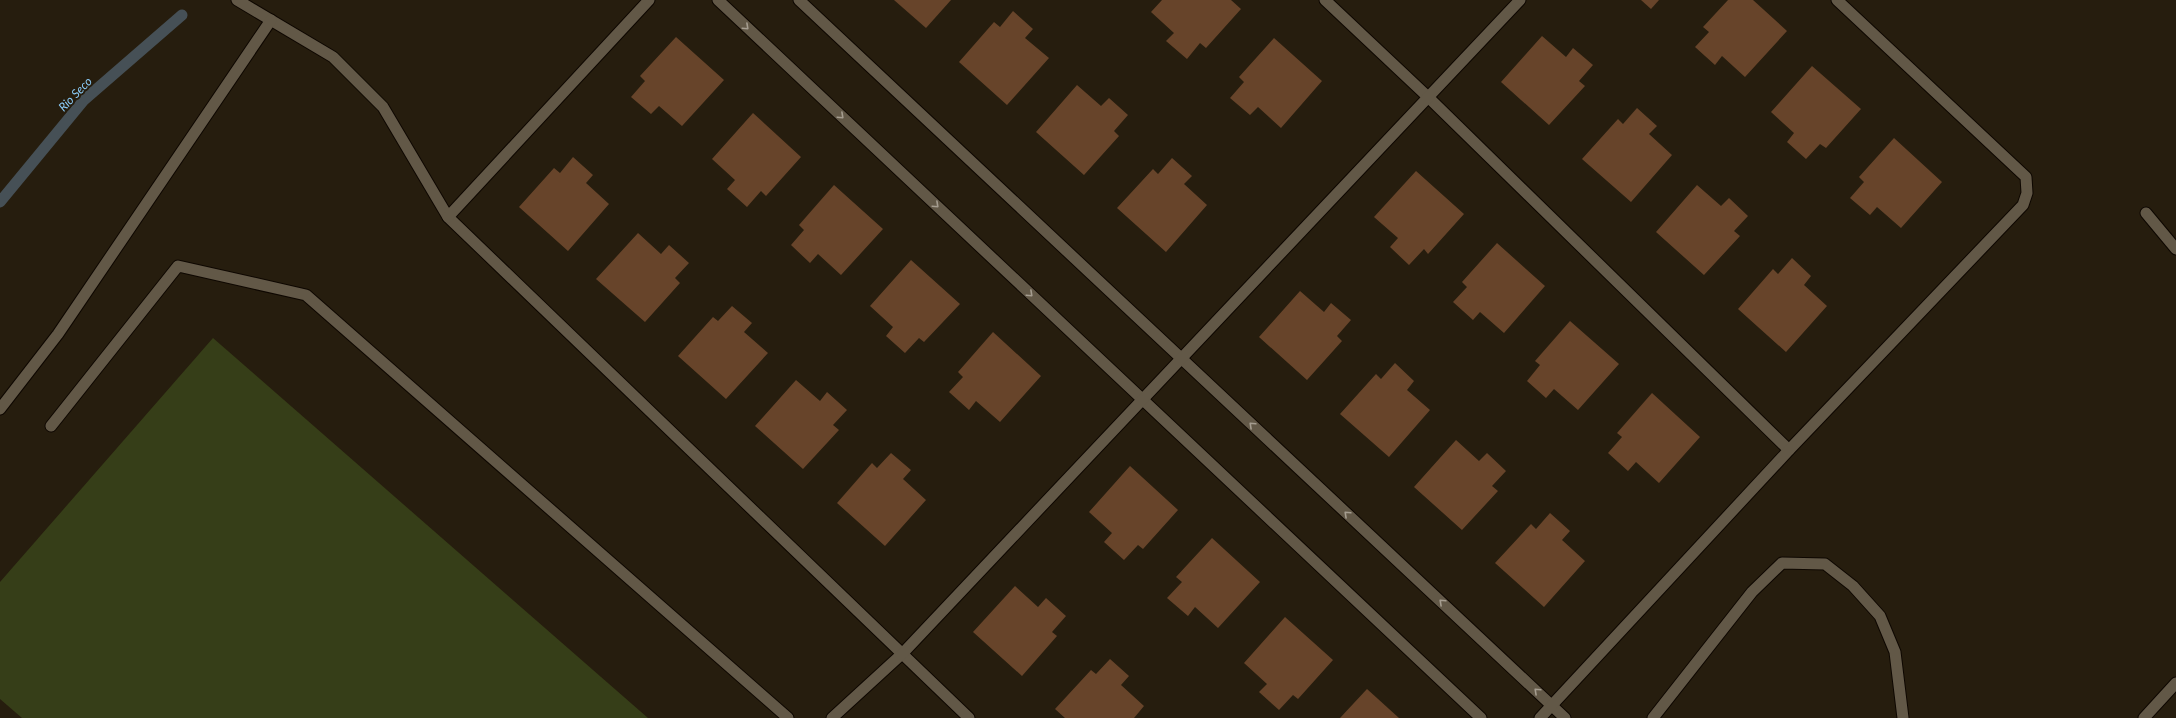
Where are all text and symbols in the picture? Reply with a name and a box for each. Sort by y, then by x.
one-way arrow [742,22,749,29]
water label: Rio Seco [55,74,95,114]
one-way arrow [836,111,844,119]
one-way arrow [931,200,939,208]
one-way arrow [1026,289,1033,296]
one-way arrow [1249,422,1257,430]
one-way arrow [1344,511,1352,518]
one-way arrow [1439,600,1447,607]
one-way arrow [1534,689,1542,696]

